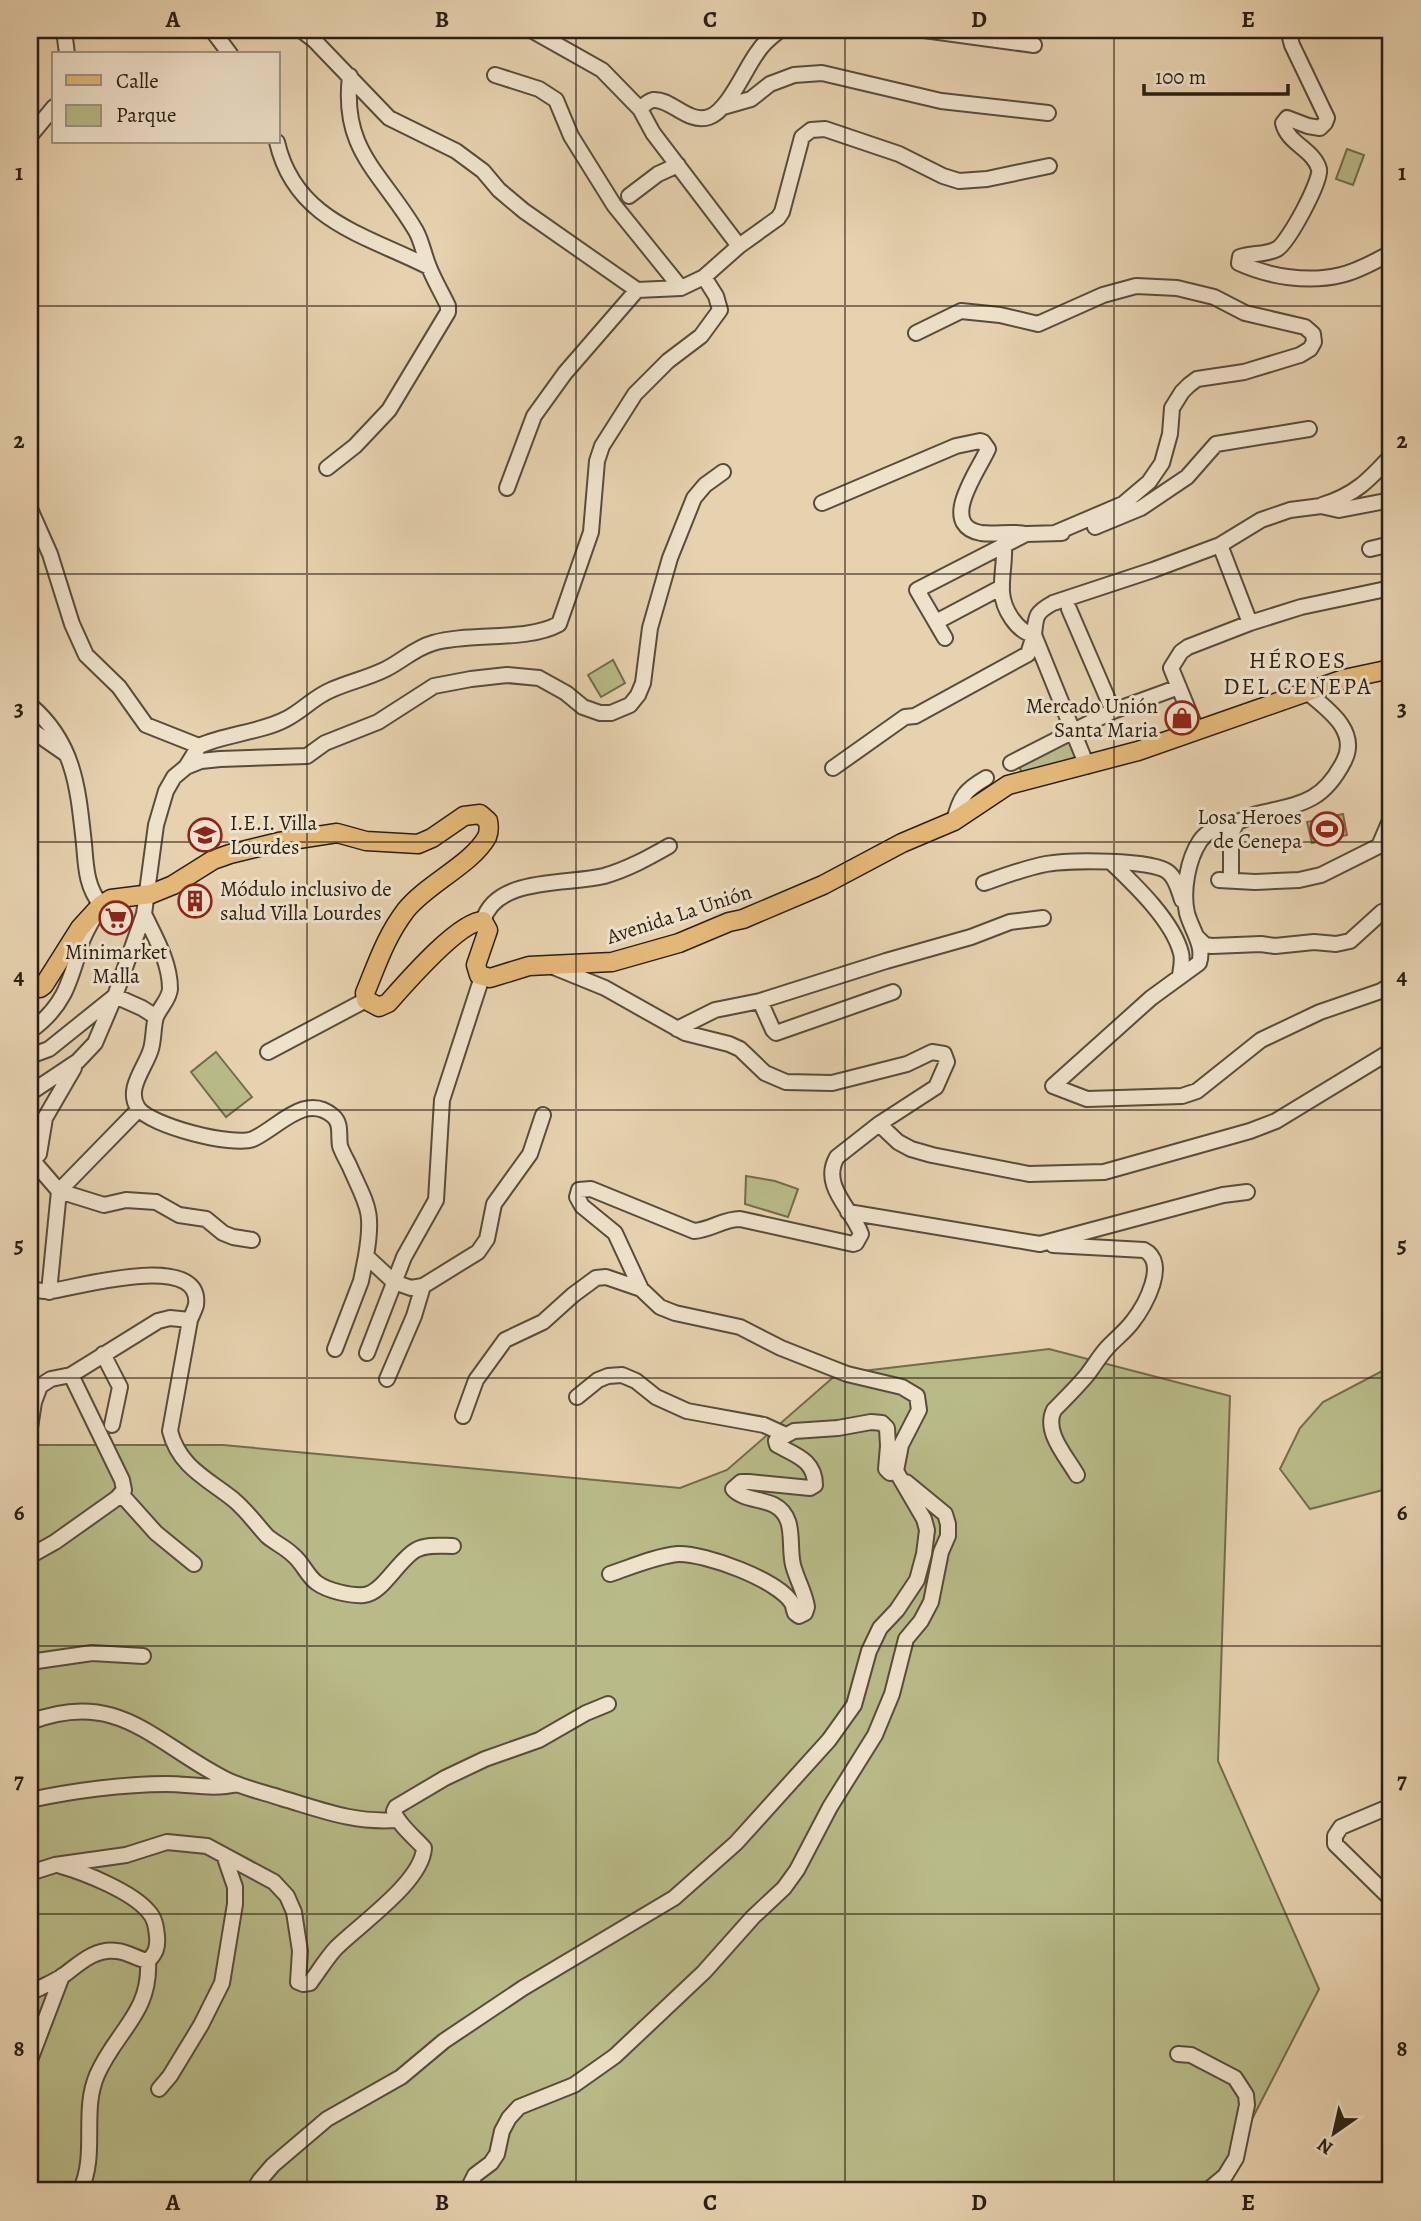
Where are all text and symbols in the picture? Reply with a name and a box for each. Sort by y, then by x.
text: A [165,4,181,35]
text: B [435,4,449,35]
text: C [703,4,717,35]
text: D [971,4,987,35]
text: E [1241,4,1255,35]
legend [52,52,280,144]
scale bar [1144,52,1288,96]
text: 100 m [1155,63,1206,91]
text: Calle [116,67,159,95]
text: Parque [116,101,176,129]
text: 1 [15,157,23,188]
text: 1 [1398,157,1406,188]
text: 2 [13,425,25,456]
text: 2 [1396,425,1408,456]
district label: HÉROES DEL CENEPA [1223,645,1373,702]
place label: Mercado Unión Santa Maria [1026,692,1158,744]
text: 3 [14,693,24,724]
text: 3 [1397,693,1407,724]
shop icon: Mercado Unión Santa Maria [1163,699,1201,737]
place label: Losa Heroes de Cenepa [1198,803,1302,855]
place label: I.E.I. Villa Lourdes [230,809,317,861]
sports icon: Losa Heroes de Cenepa [1308,810,1346,848]
school or university icon: I.E.I. Villa Lourdes [186,816,224,854]
place label: Módulo inclusivo de salud Villa Lourdes [220,875,392,927]
street label: Avenida La Unión [602,877,755,951]
building icon: Módulo inclusivo de salud Villa Lourdes [176,882,214,920]
supermarket icon: Minimarket Malla [97,899,135,937]
place label: Minimarket Malla [65,938,167,990]
text: 4 [14,961,25,992]
text: 4 [1397,961,1408,992]
text: 5 [14,1229,24,1260]
text: 5 [1397,1229,1407,1260]
text: 6 [14,1497,25,1528]
text: 6 [1397,1497,1408,1528]
text: 7 [14,1765,24,1796]
text: 7 [1397,1765,1407,1796]
text: 8 [13,2033,25,2064]
text: 8 [1396,2033,1408,2064]
north arrow [1298,2098,1368,2168]
text: N [1312,2132,1338,2161]
text: A [165,2187,181,2218]
text: B [435,2187,449,2218]
text: C [703,2187,717,2218]
text: D [971,2187,987,2218]
text: E [1241,2187,1255,2218]

